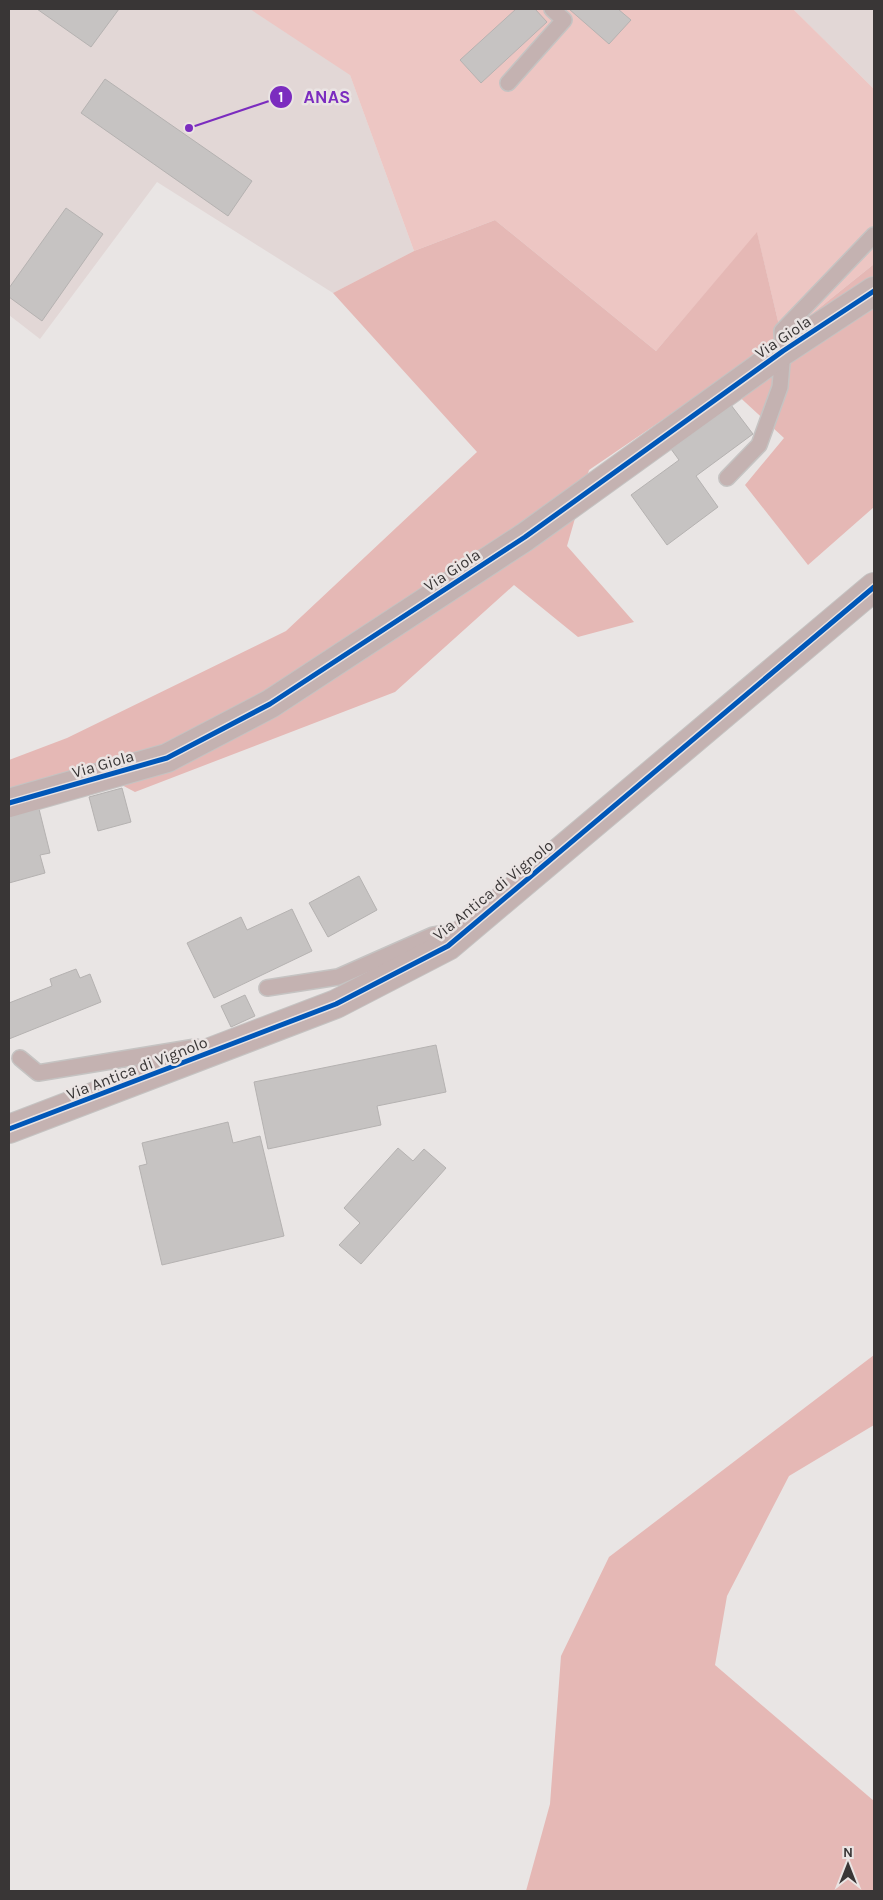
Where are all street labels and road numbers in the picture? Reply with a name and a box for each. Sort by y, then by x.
street label: Via Giola [751,311,815,363]
street label: Via Giola [420,545,484,595]
street label: Via Giola [70,746,136,782]
street label: Via Antica di Vignolo [429,836,557,944]
street label: Via Antica di Vignolo [64,1032,210,1104]

